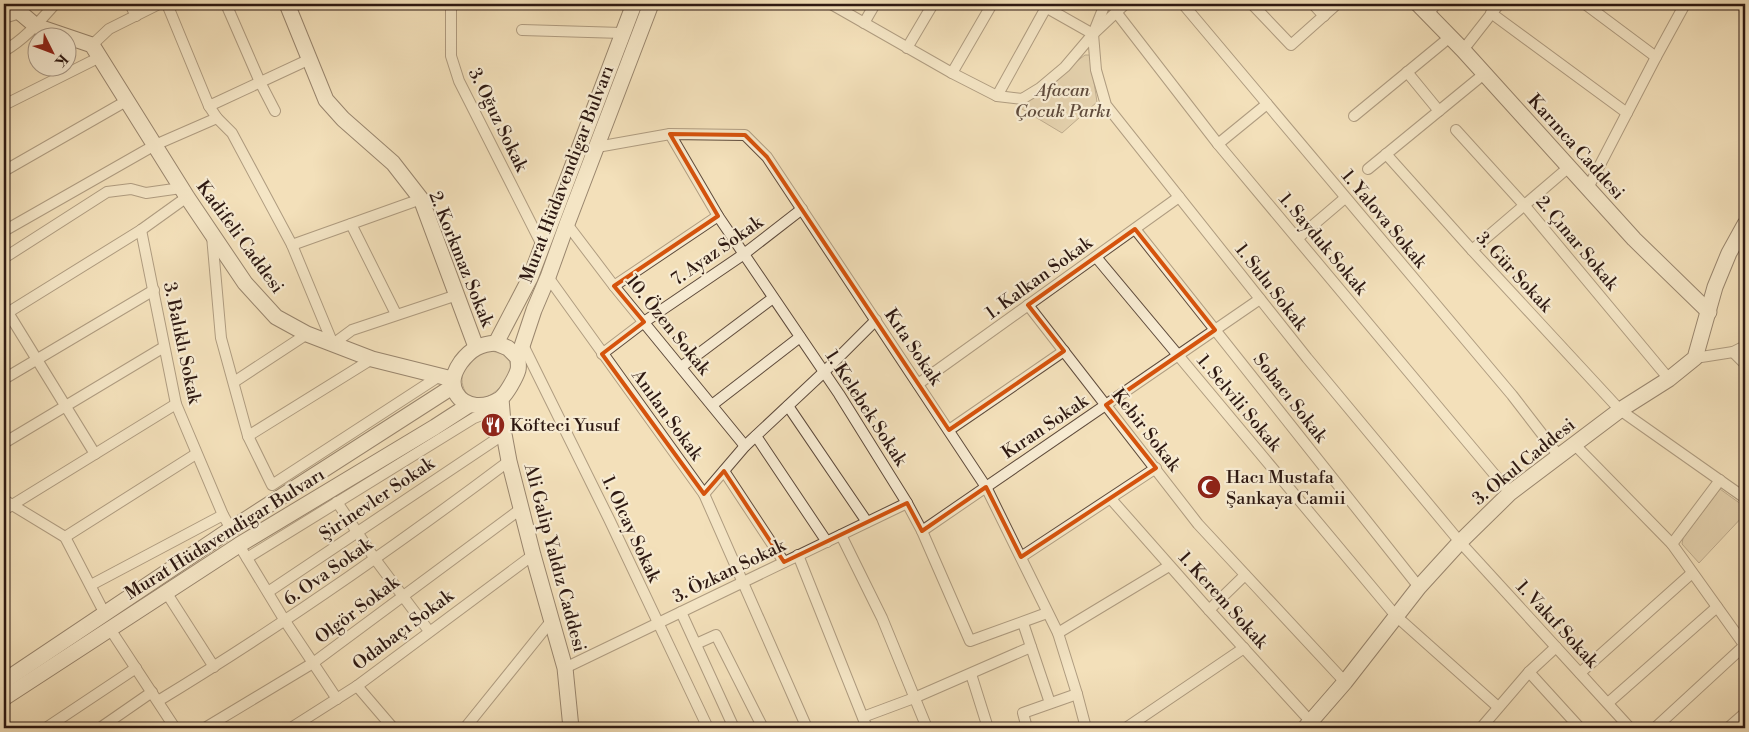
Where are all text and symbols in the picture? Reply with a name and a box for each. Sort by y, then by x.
north arrow [28,28,78,78]
text: K [50,50,71,71]
street label: Murat Hüdavendigar Bulvarı [515,62,619,286]
street label: 3. Oğuz Sokak [463,64,534,177]
park label: Afacan Çocuk Parkı [1015,79,1112,123]
street label: Karınca Caddesi [1523,89,1629,205]
street label: 1. Yalova Sokak [1336,165,1433,274]
street label: Kadifeli Caddesi [191,176,289,298]
street label: 2. Korkmaz Sokak [423,188,499,332]
street label: 1. Sayduk Sokak [1274,188,1373,301]
street label: 2. Çınar Sokak [1531,191,1624,296]
street label: 7. Ayaz Sokak [667,210,769,291]
street label: 3. Gür Sokak [1471,227,1558,318]
street label: 1. Kalkan Sokak [981,231,1098,324]
street label: 1. Sulu Sokak [1230,239,1313,337]
street label: 10. Özen Sokak [621,270,716,381]
street label: 3. Balıklı Sokak [158,280,206,408]
street label: Kıta Sokak [879,304,948,391]
street label: 1. Kelebek Sokak [820,346,913,472]
street label: Sobacı Sokak [1248,349,1333,449]
street label: 1. Selvili Sokak [1192,350,1287,457]
street label: Anılan Sokak [626,364,709,466]
street label: Kebir Sokak [1107,384,1186,477]
street label: Kıran Sokak [997,389,1094,464]
restaurant icon: Köfteci Yusuf [480,412,506,438]
street label: 3. Okul Caddesi [1468,413,1580,511]
place label: Köfteci Yusuf [510,414,621,437]
street label: Şirinevler Sokak [315,451,440,546]
street label: Ali Galip Yaldız Caddesi [519,460,591,655]
street label: Murat Hüdavendigar Bulvarı [121,463,329,605]
place label: Hacı Mustafa Şankaya Camii [1226,466,1346,510]
street label: 1. Olcay Sokak [596,472,666,587]
mosque icon: Hacı Mustafa Şankaya Camii [1196,474,1222,500]
street label: 6. Ova Sokak [279,532,378,611]
street label: 3. Özkan Sokak [669,533,791,608]
street label: 1. Kerem Sokak [1173,547,1274,655]
street label: Olgör Sokak [310,570,405,649]
street label: 1. Vakıf Sokak [1511,576,1604,674]
street label: Odabaçı Sokak [348,584,459,675]

